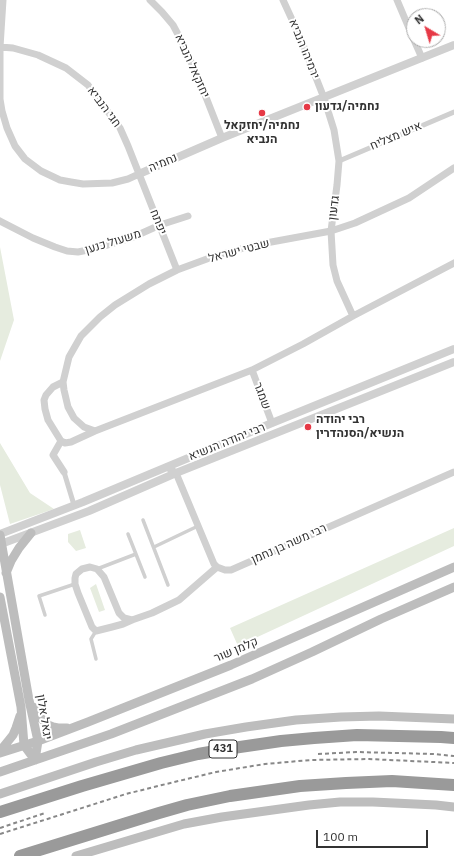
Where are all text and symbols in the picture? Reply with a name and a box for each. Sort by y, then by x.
north arrow [406,8,446,48]
text: N [412,11,427,27]
street label: ירמיהו הנביא [285,17,323,81]
street label: יחזקאל הנביא [172,32,212,100]
street label: חגי הנביא [84,84,124,130]
place label: נחמיה/גדעון [315,100,379,114]
marker: נחמיה/גדעון [302,102,312,112]
marker: נחמיה/יחזקאל הנביא [257,108,267,118]
place label: נחמיה/יחזקאל הנביא [224,119,300,147]
street label: איש מצליח [368,119,424,153]
street label: נחמיה [146,151,180,175]
street label: גדעון [325,195,343,221]
street label: יפתח [146,207,170,237]
street label: משעול כנען [83,227,143,257]
street label: שבטי ישראל [207,236,271,266]
street label: שמגר [250,381,274,411]
place label: רבי יהודה הנשיא/הסנהדרין [316,413,404,441]
street label: רבי יהודה הנשיא [187,420,267,464]
marker: רבי יהודה הנשיא/הסנהדרין [303,422,313,432]
street label: רבי משה בן נחמן [249,521,329,567]
street label: קלמן שור [212,634,260,666]
street label: יגאל אלון [33,693,55,741]
road number: 431 [209,740,237,758]
scale bar [318,822,430,848]
text: 100 m [323,829,358,844]

